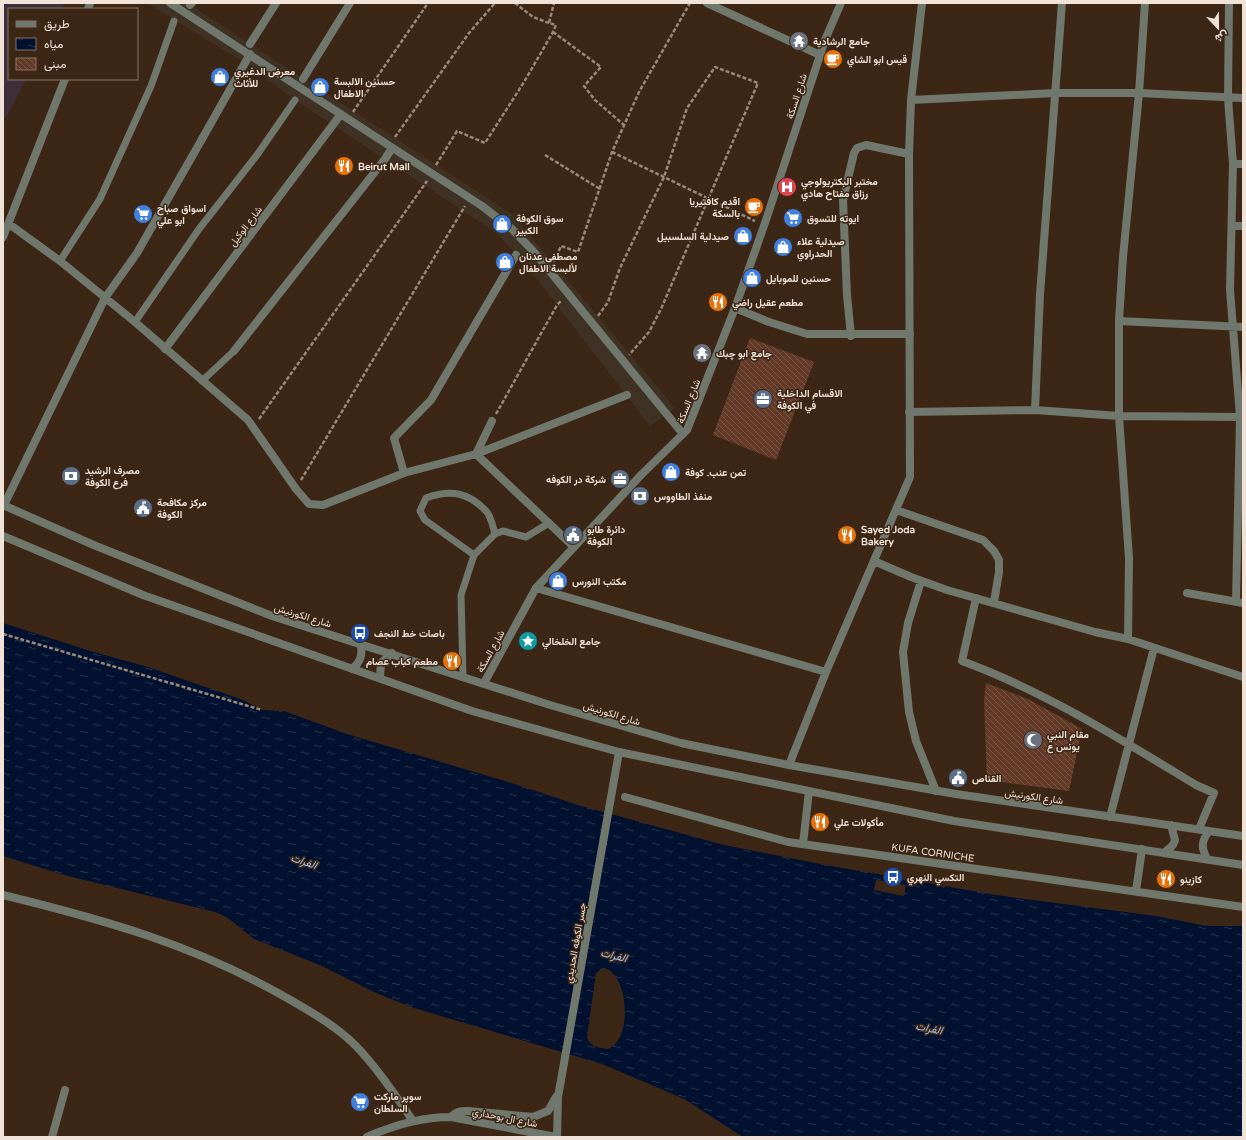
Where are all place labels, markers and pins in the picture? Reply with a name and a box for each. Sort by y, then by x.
temple icon: جامع الرشادية [788,30,810,52]
place label: جامع الرشادية [813,36,870,49]
cafe icon: قيس ابو الشاي [822,48,844,70]
place label: قيس ابو الشاي [847,54,907,68]
shop icon: معرض الدغيري للأثاث [209,66,231,88]
place label: معرض الدغيري للأثاث [234,66,296,90]
shop icon: حسنين الالبسة الاطفال [309,76,331,98]
place label: حسنين الالبسة الاطفال [334,76,395,100]
restaurant icon: Beirut Mall [333,155,355,177]
place label: Beirut Mall [358,161,410,173]
hospital icon: مختبر البكتريولوجي رزاق مفتاح هادي [776,176,798,198]
place label: مختبر البكتريولوجي رزاق مفتاح هادي [801,176,878,202]
place label: اقدم كافتيريا بالسكة [689,196,740,220]
cafe icon: اقدم كافتيريا بالسكة [743,196,765,218]
supermarket icon: اسواق صباح ابو علي [132,203,154,225]
place label: اسواق صباح ابو علي [157,203,206,229]
supermarket icon: ايوته للتسوق [782,207,804,229]
shop icon: سوق الكوفة الكبير [491,213,513,235]
place label: سوق الكوفة الكبير [515,213,563,237]
place label: ايوته للتسوق [807,213,859,225]
shop icon: صيدلية السلسبيل [732,225,754,247]
place label: صيدلية السلسبيل [657,231,730,243]
shop icon: صيدلية علاء الحدراوي [772,236,794,258]
place label: صيدلية علاء الحدراوي [797,236,845,262]
shop icon: مصطفى عدنان لألبسة الاطفال [494,251,516,273]
place label: مصطفى عدنان لألبسة الاطفال [519,251,578,275]
shop icon: حسنين للموبايل [741,267,763,289]
place label: حسنين للموبايل [766,273,831,285]
restaurant icon: مطعم عقيل راضي [707,291,729,313]
place label: مطعم عقيل راضي [732,297,804,311]
temple icon: جامع ابو چبك [691,342,713,364]
place label: جامع ابو چبك [716,348,772,361]
office icon: الاقسام الداخلية في الكوفة [752,388,774,410]
place label: الاقسام الداخلية في الكوفة [777,388,843,414]
shop icon: تمن عنب. كوفة [660,461,682,483]
bank icon: مصرف الرشيد فرع الكوفة [60,465,82,487]
place label: مصرف الرشيد فرع الكوفة [85,465,140,490]
place label: تمن عنب. كوفة [685,467,746,479]
office icon: شركة در الكوفه [609,468,631,490]
place label: شركة در الكوفه [546,474,606,486]
bank icon: منفذ الطاووس [629,485,651,507]
place label: منفذ الطاووس [654,491,713,503]
public building icon: مركز مكافحة الكوفة [132,497,154,519]
place label: مركز مكافحة الكوفة [157,497,207,521]
public building icon: دائرة طابو الكوفة [562,524,584,546]
place label: دائرة طابو الكوفة [587,524,625,548]
restaurant icon: Sayed Joda Bakery [836,524,858,546]
place label: Sayed Joda Bakery [861,524,916,548]
shop icon: مكتب النورس [547,570,569,592]
place label: مكتب النورس [572,576,627,588]
bus stop icon: باصات خط النجف [349,622,371,644]
place label: باصات خط النجف [374,628,445,640]
place icon: جامع الخلخالي [517,630,539,652]
place label: جامع الخلخالي [542,636,601,650]
restaurant icon: مطعم كباب عصام [441,650,463,672]
place label: مطعم كباب عصام [366,656,439,668]
mosque icon: مقام النبي يونس ع [1022,729,1044,751]
place label: مقام النبي يونس ع [1047,729,1089,754]
public building icon: القناص [947,767,969,789]
place label: القناص [972,773,1001,785]
restaurant icon: مأكولات علي [809,811,831,833]
place label: مأكولات علي [834,817,884,831]
bus stop icon: التكسي النهري [882,866,904,888]
restaurant icon: كازينو [1155,868,1177,890]
place label: التكسي النهري [907,872,964,886]
place label: كازينو [1180,874,1202,886]
supermarket icon: سوپر ماركت السلطان [349,1091,371,1113]
place label: سوپر ماركت السلطان [374,1091,421,1115]

